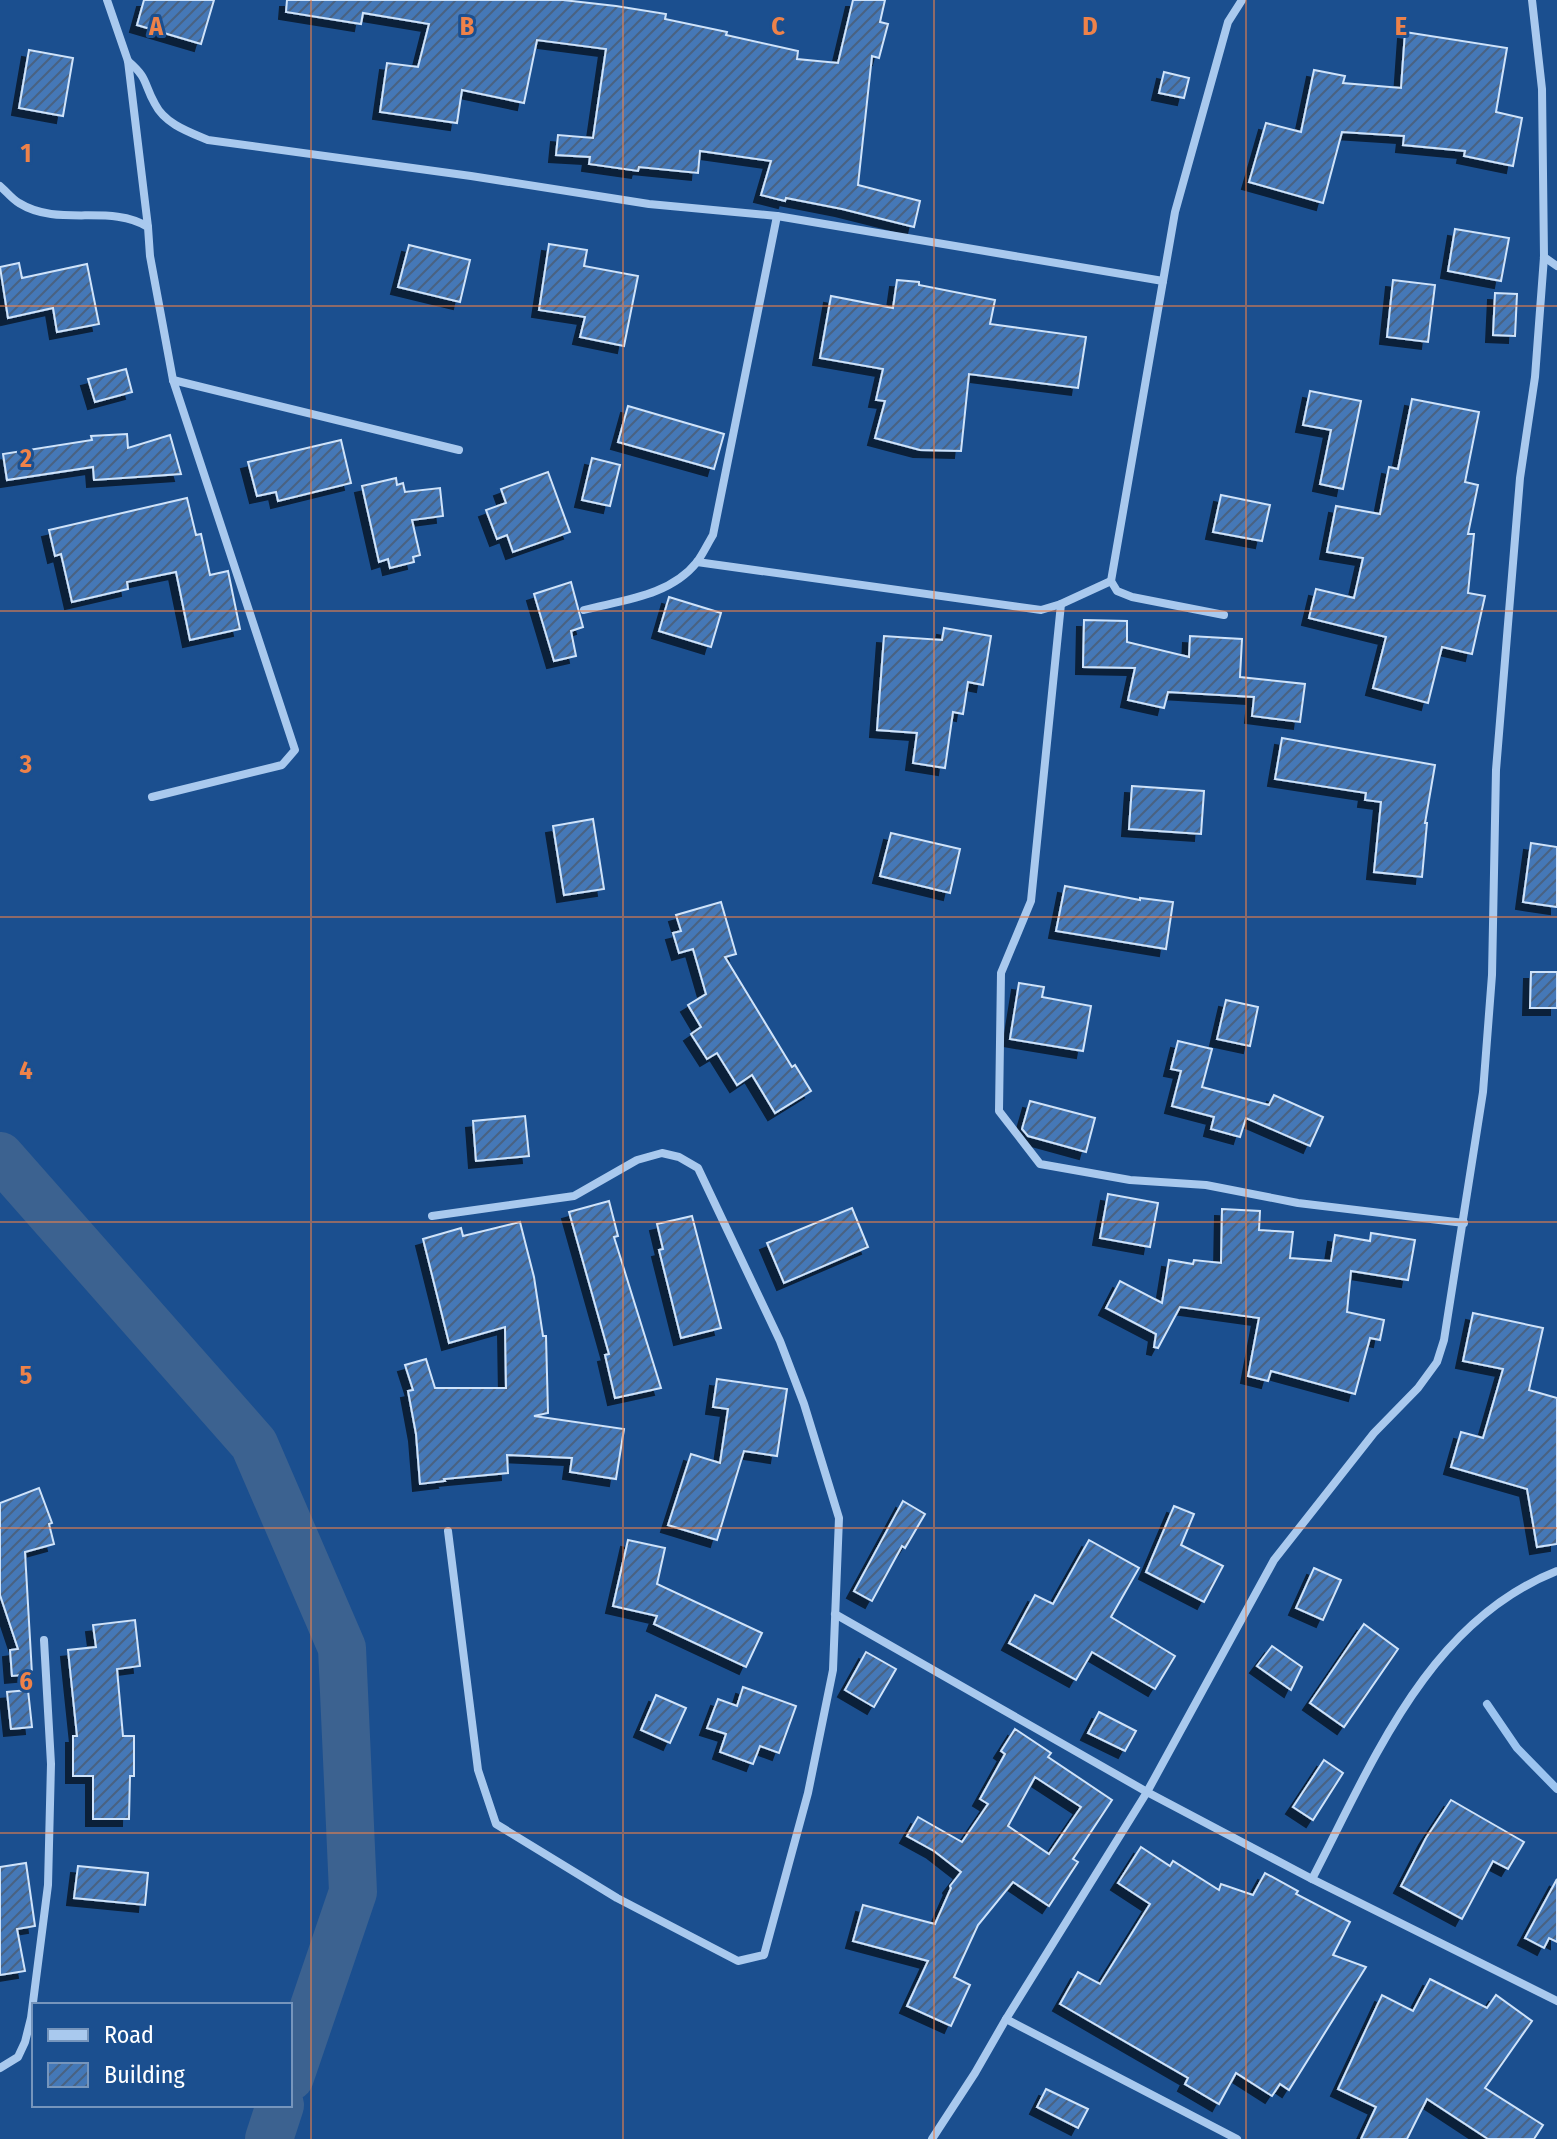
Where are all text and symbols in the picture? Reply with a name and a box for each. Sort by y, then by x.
text: A [148,11,164,42]
text: B [460,11,475,42]
text: C [771,11,785,42]
text: D [1082,11,1098,42]
text: E [1395,11,1407,42]
text: 1 [21,138,32,169]
text: 2 [19,443,32,474]
text: 3 [19,749,32,780]
text: 4 [19,1055,33,1086]
text: 5 [20,1360,33,1391]
text: 6 [19,1666,33,1697]
legend [32,2003,292,2107]
text: Road [104,2021,154,2049]
text: Building [104,2061,186,2089]

